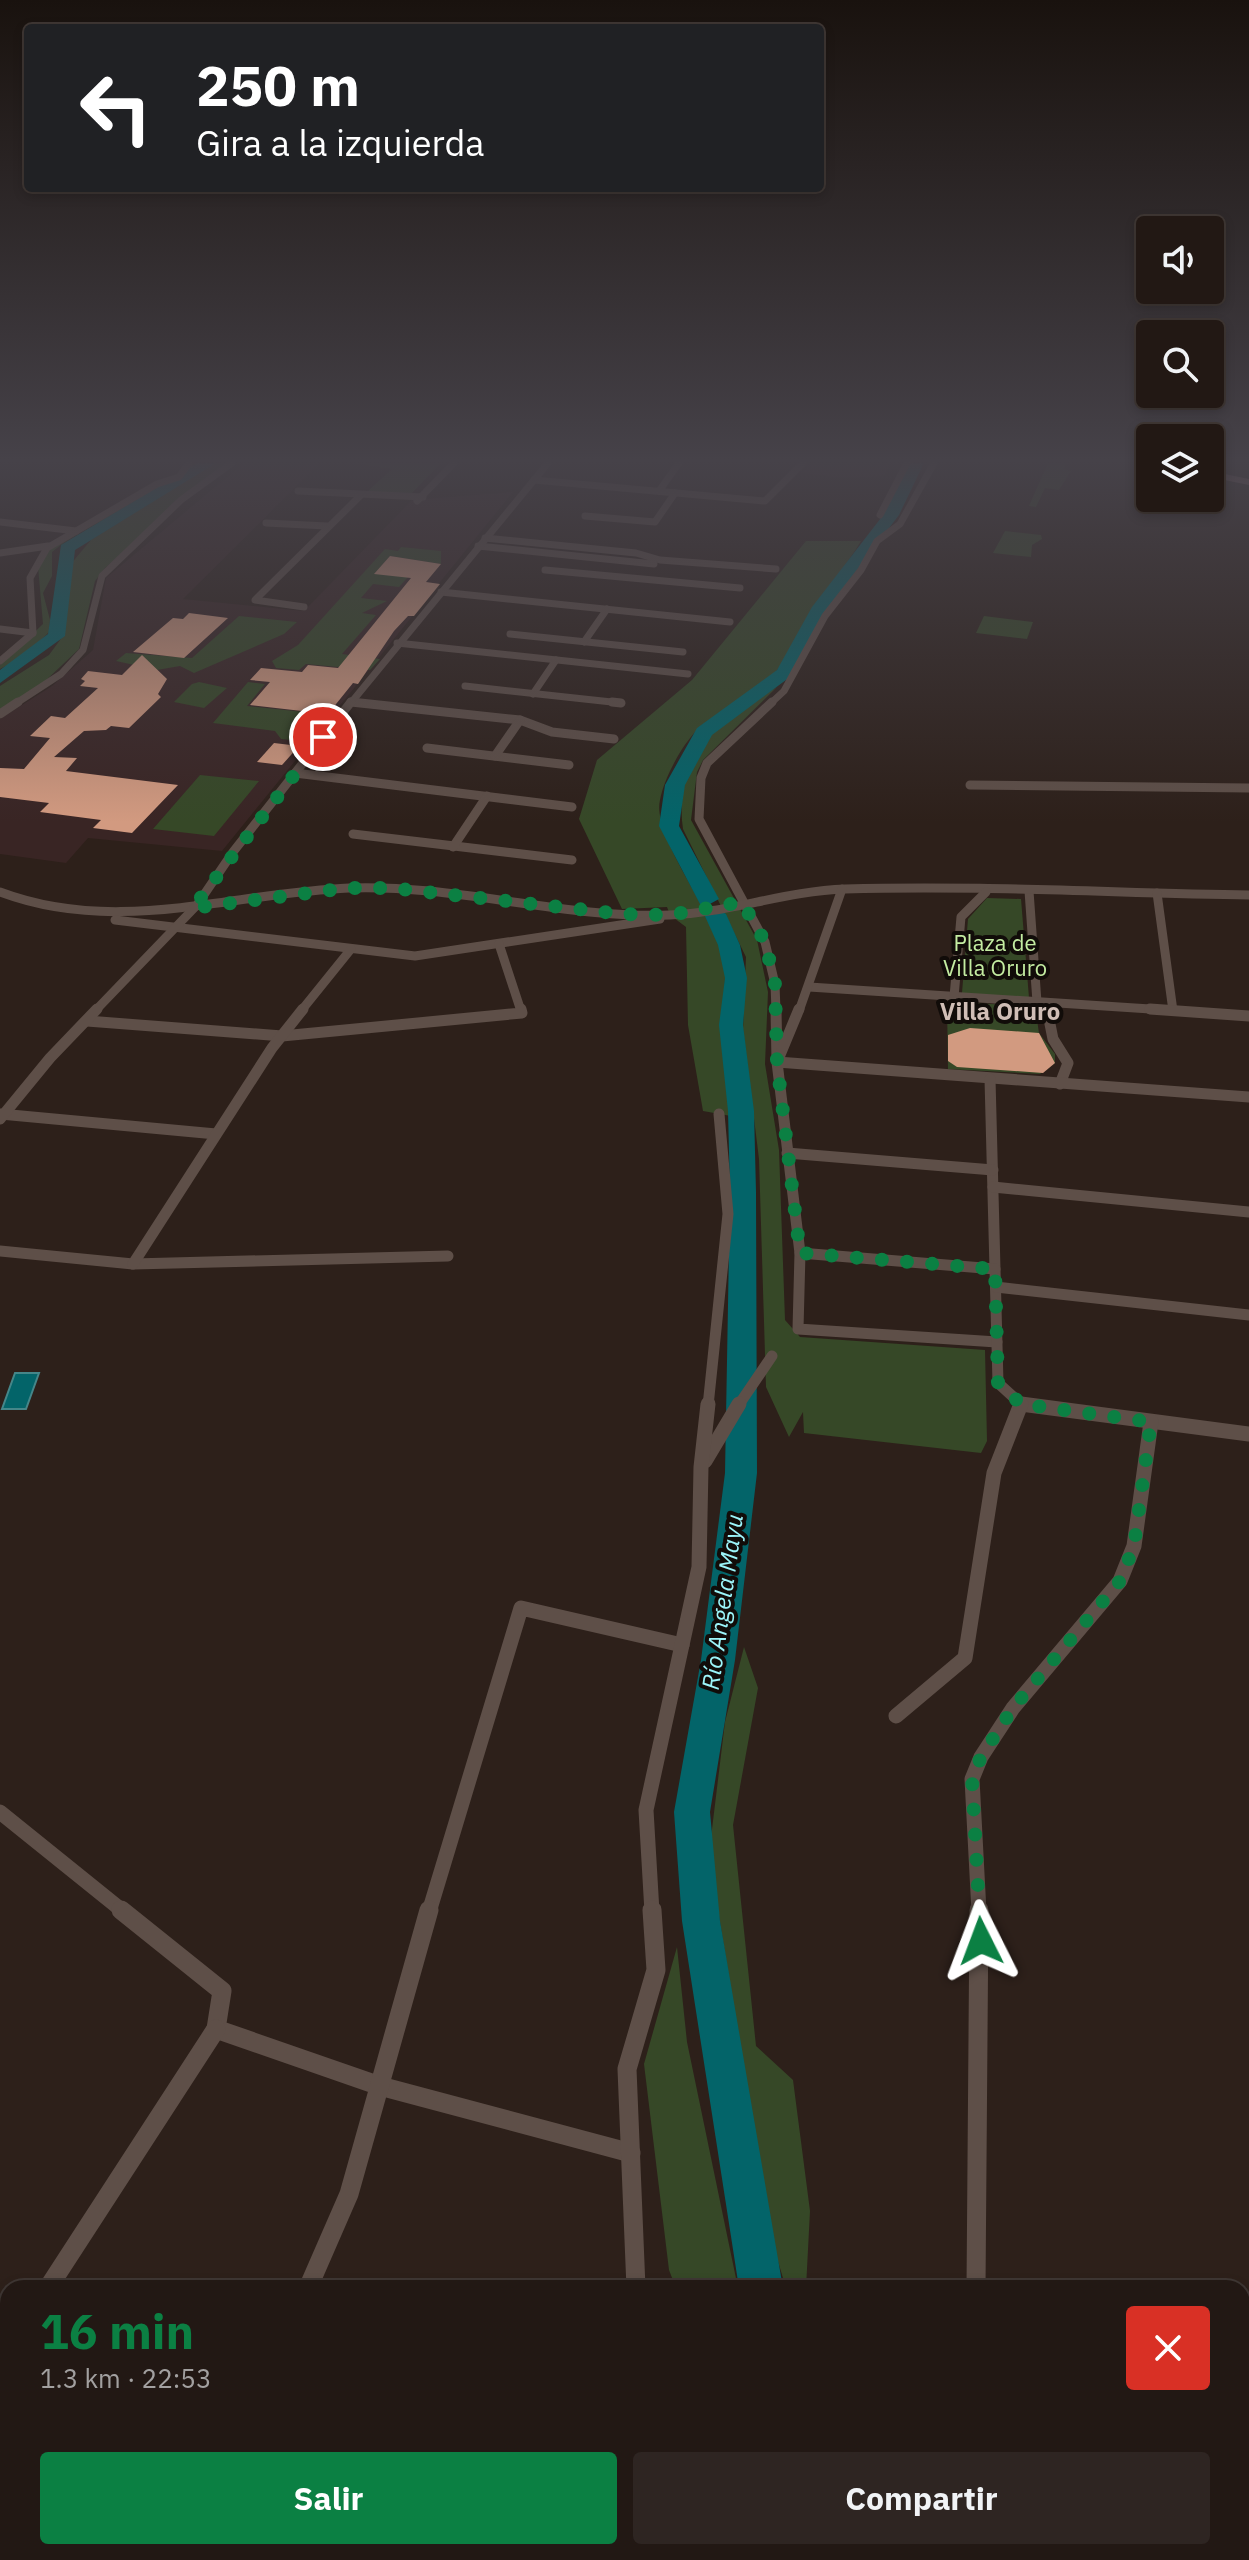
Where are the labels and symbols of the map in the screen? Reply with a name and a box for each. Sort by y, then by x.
pin [289,703,357,771]
park label: Plaza de Villa Oruro [943,928,1047,982]
district label: Villa Oruro [940,995,1060,1027]
water label: Río Angela Mayu [694,1512,750,1692]
position arrow [939,1899,1023,1983]

